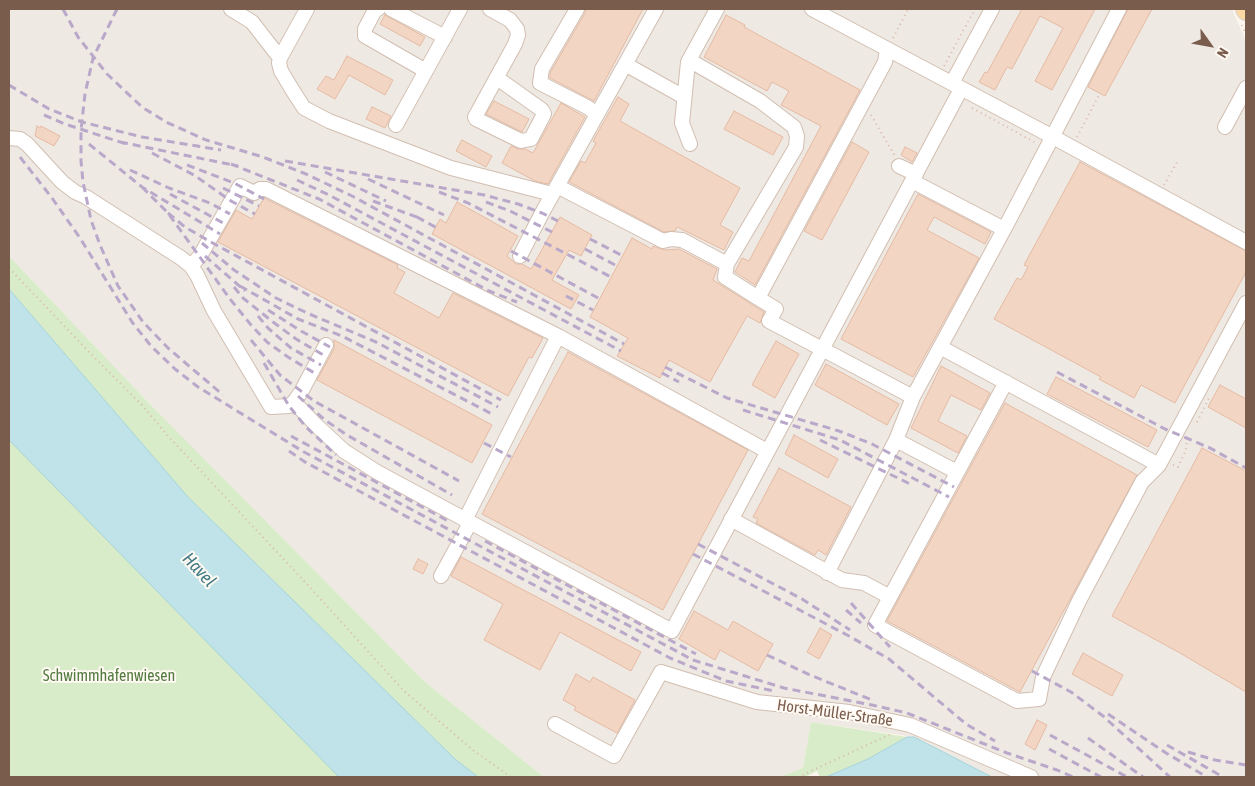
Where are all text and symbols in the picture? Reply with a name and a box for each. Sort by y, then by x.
north arrow [1185,20,1235,70]
text: N [1214,45,1232,61]
water label: Havel [178,548,220,592]
park label: Schwimmhafenwiesen [43,666,175,686]
street label: Horst-Müller-Straße [776,695,894,731]

